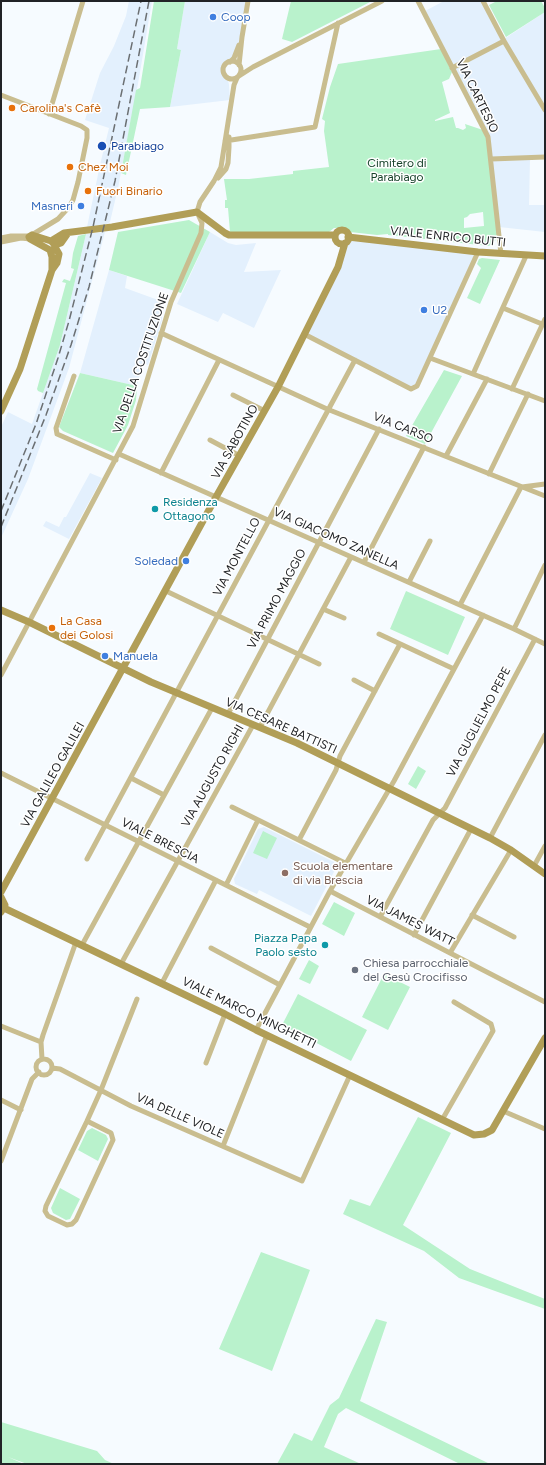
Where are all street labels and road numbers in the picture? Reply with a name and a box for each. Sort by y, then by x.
street label: VIA CARTESIO [453,57,501,135]
street label: VIALE ENRICO BUTTI [389,224,507,250]
street label: VIA DELLA COSTITUZIONE [110,290,172,436]
street label: VIA SABOTINO [209,402,261,482]
street label: VIA CARSO [371,409,435,447]
street label: VIA GIACOMO ZANELLA [271,505,401,573]
street label: VIA MONTELLO [210,515,264,599]
street label: VIA PRIMO MAGGIO [244,546,310,652]
street label: VIA GUGLIELMO PEPE [444,664,514,780]
street label: VIA CESARE BATTISTI [223,695,339,757]
street label: VIA GALILEO GALILEI [18,720,88,830]
street label: VIA AUGUSTO RIGHI [179,722,247,830]
street label: VIALE BRESCIA [119,815,201,867]
street label: VIA JAMES WATT [364,893,456,949]
street label: VIALE MARCO MINGHETTI [180,974,318,1052]
street label: VIA DELLE VIOLE [134,1090,226,1142]

